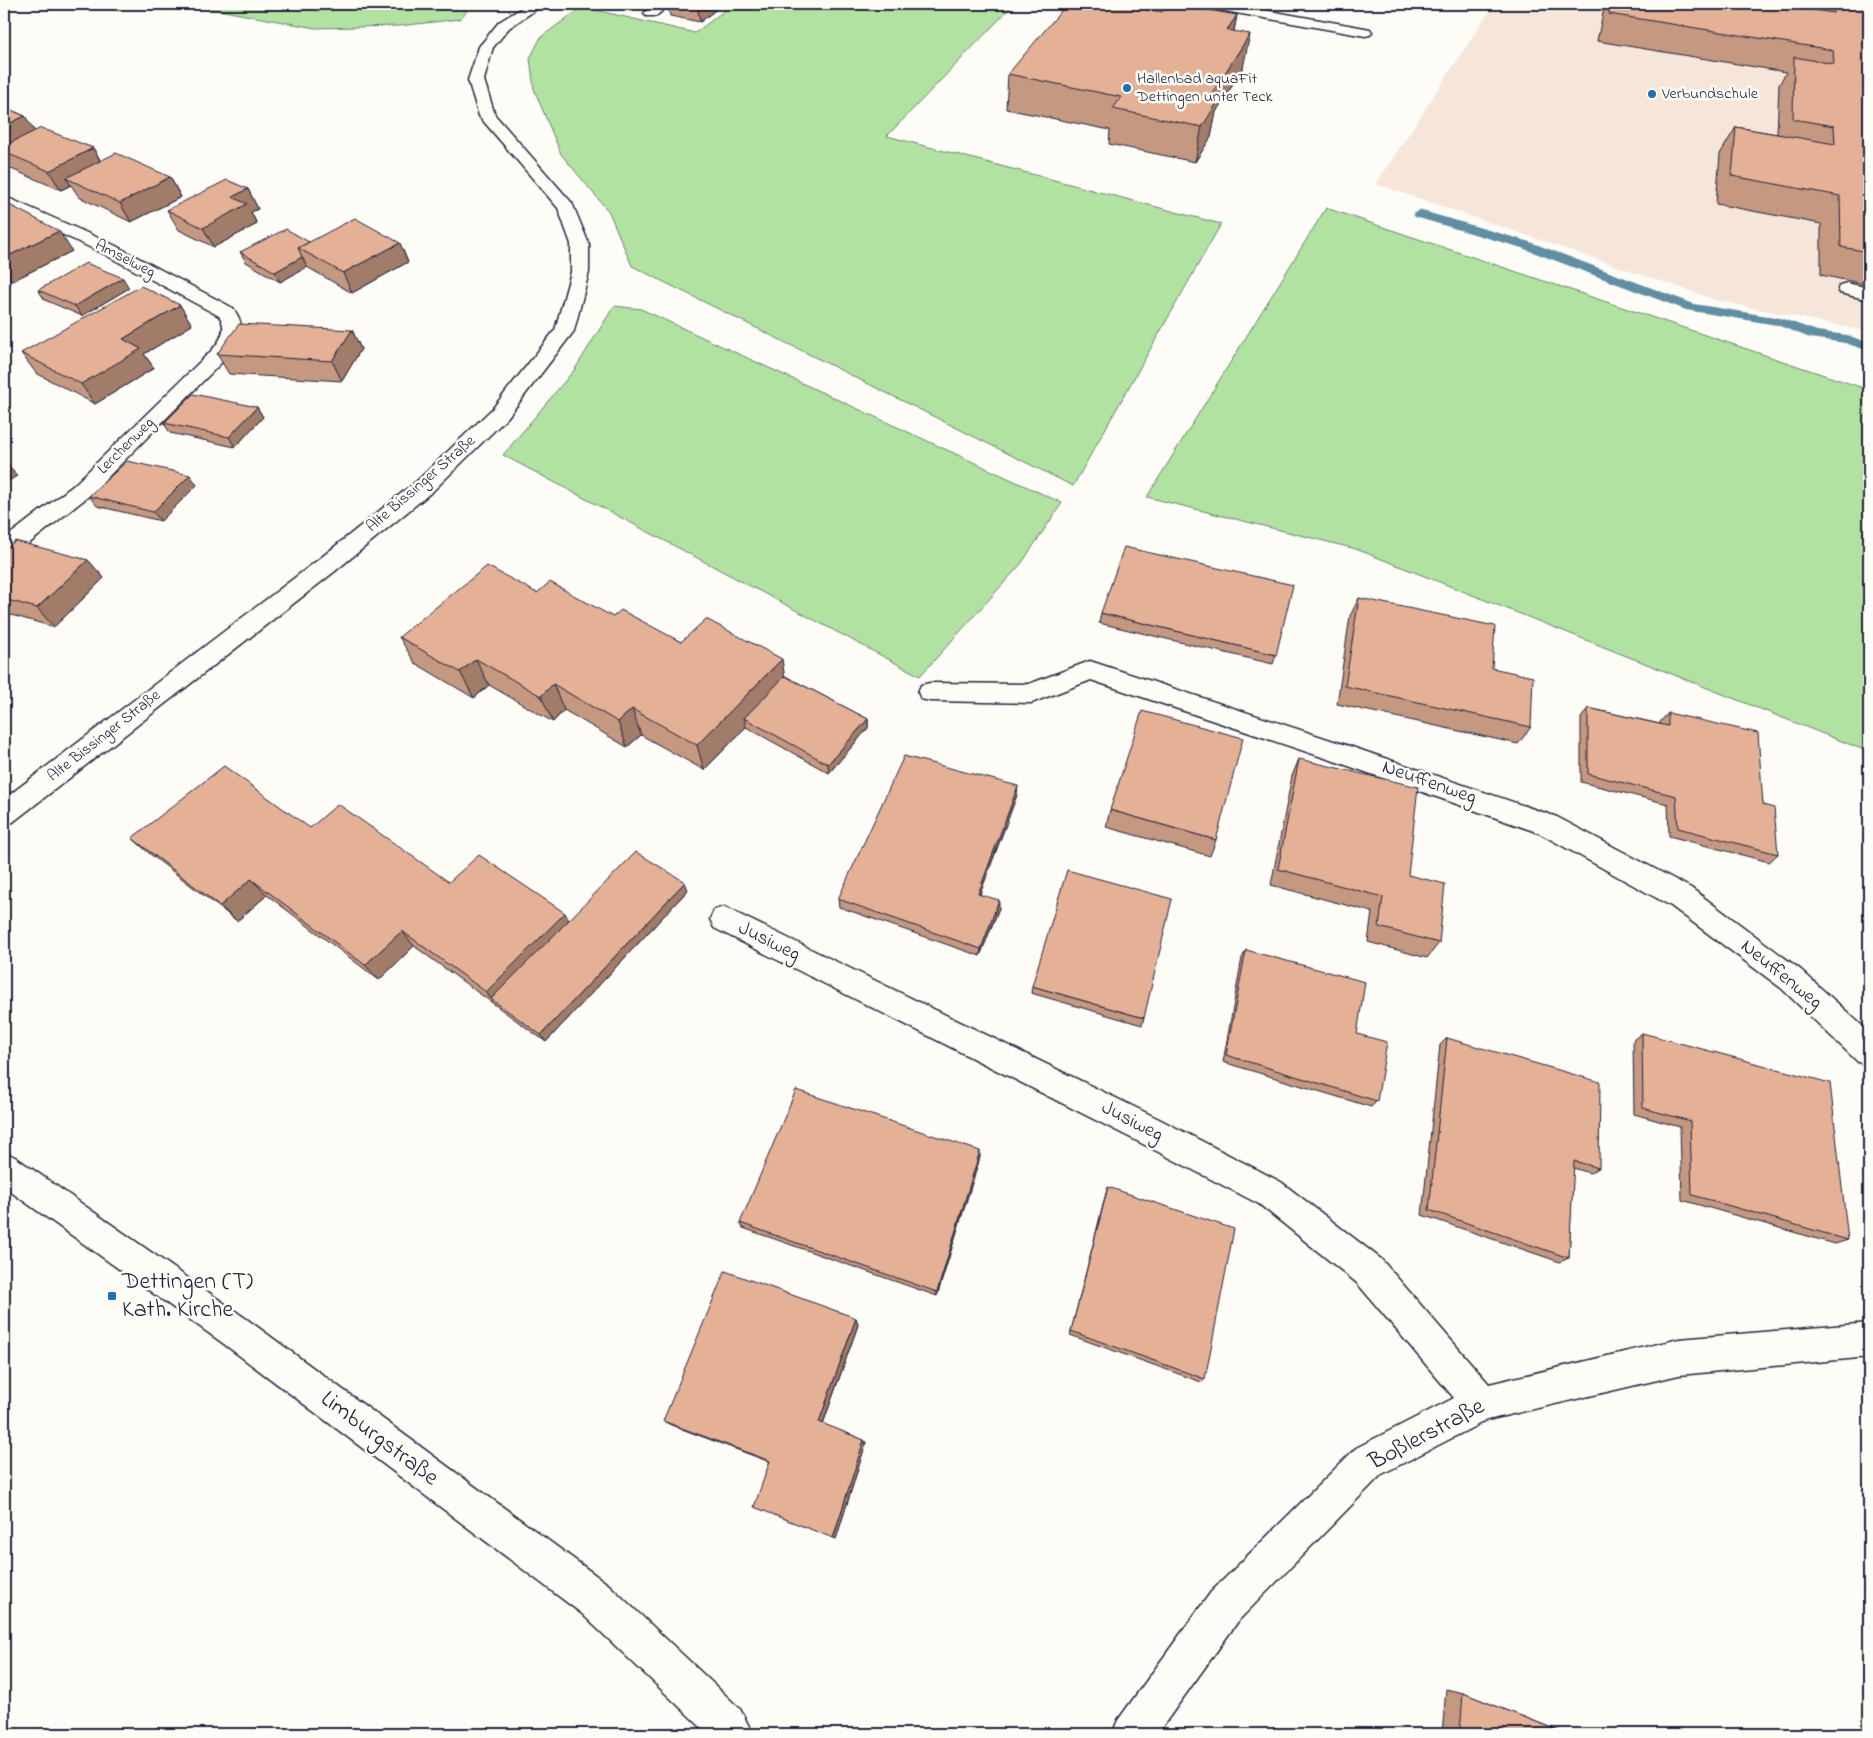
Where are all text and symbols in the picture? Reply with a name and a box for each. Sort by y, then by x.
place label: Hallenbad aquaFit Dettingen unter Teck [1136,67,1274,109]
marker: Hallenbad aquaFit Dettingen unter Teck [1121,82,1133,94]
place label: Verbundschule [1661,82,1759,106]
marker: Verbundschule [1646,88,1658,100]
street label: Amselweg [91,234,159,284]
street label: Lerchenweg [92,412,160,480]
street label: Alte Bissinger Straße [361,429,482,538]
street label: Alte Bissinger Straße [42,684,166,788]
street label: Neuffenweg [1378,753,1480,814]
street label: Jusiweg [733,915,805,970]
street label: Neuffenweg [1733,933,1828,1018]
street label: Jusiweg [1096,1094,1168,1151]
place label: Dettingen (T) Kath. Kirche [121,1265,253,1328]
marker: Dettingen (T) Kath. Kirche [106,1290,118,1302]
street label: Limburgstraße [312,1383,446,1495]
street label: Boßlerstraße [1362,1390,1491,1481]

